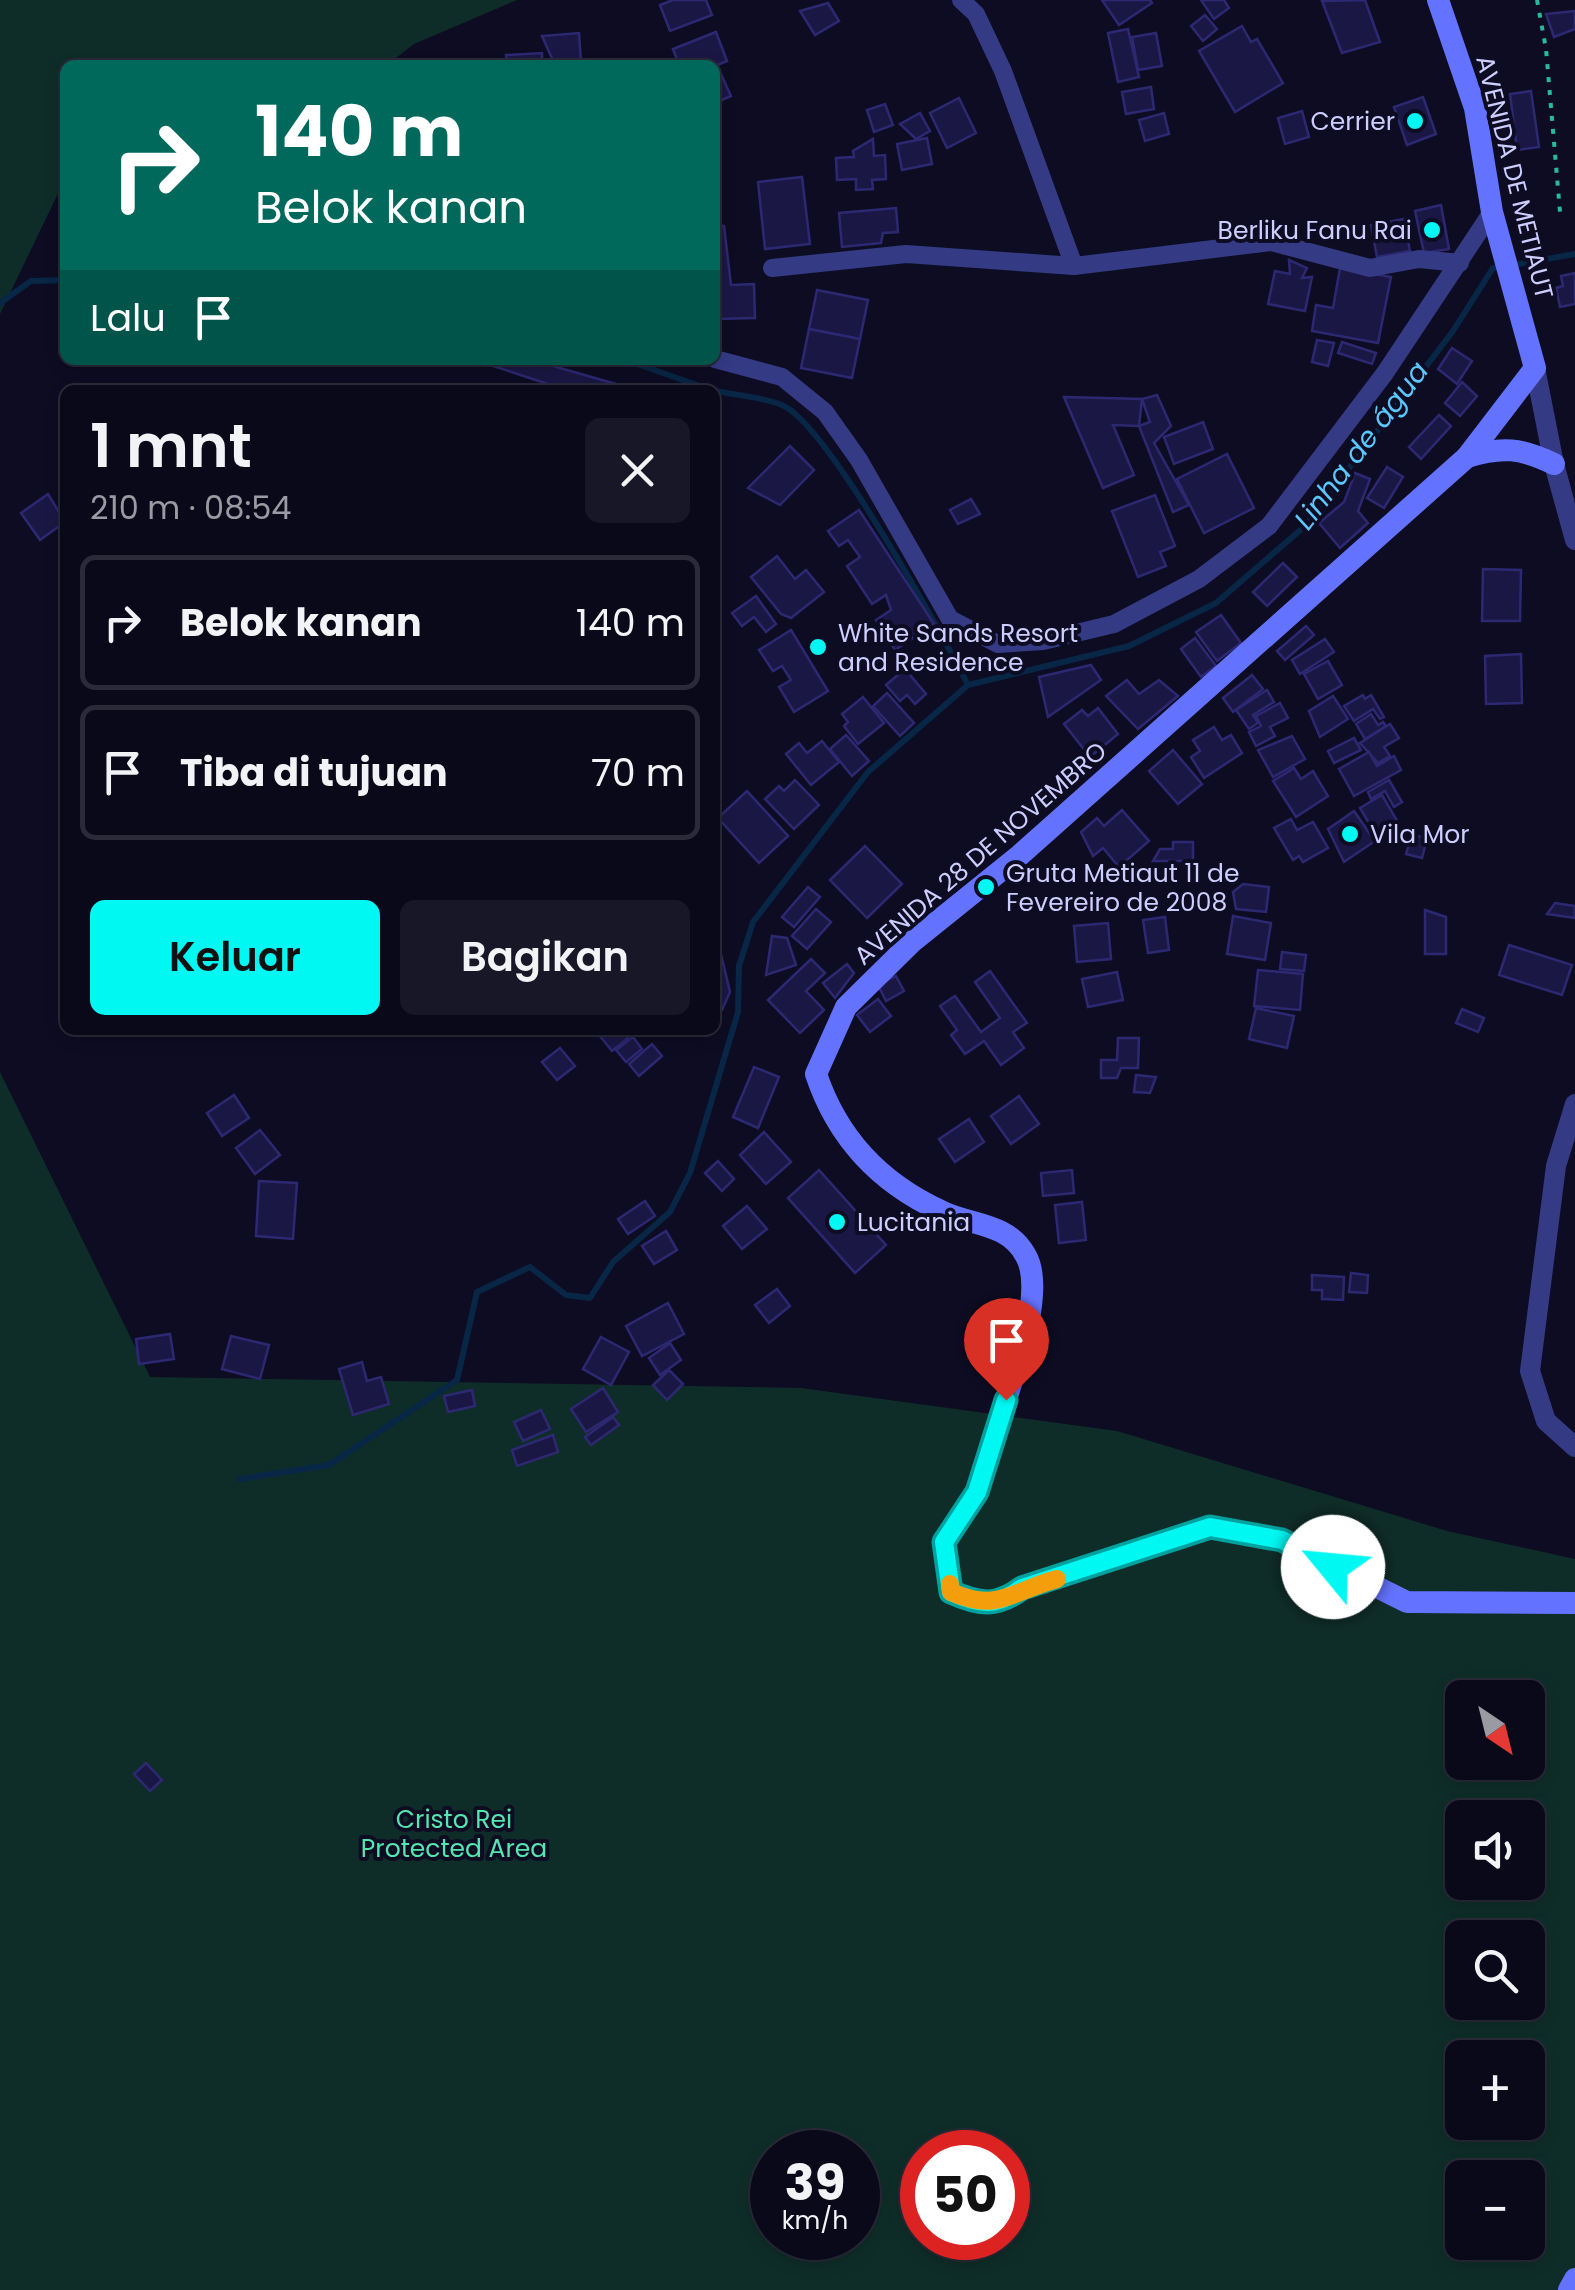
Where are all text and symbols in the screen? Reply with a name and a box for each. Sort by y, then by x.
street label: AVENIDA DE METIAUT [1467,52,1562,303]
text: 140 m [255,82,463,181]
icon: right [90,100,220,230]
place label: Cerrier [1311,104,1395,139]
marker: Cerrier [1404,110,1426,132]
text: Belok kanan [255,176,527,239]
place label: Berliku Fanu Rai [1218,213,1412,248]
marker: Berliku Fanu Rai [1421,219,1443,241]
icon: arrive [186,290,241,345]
text: Lalu [90,291,166,344]
water label: Linha de água [1285,353,1438,537]
text: 1 mnt [90,404,252,488]
button: close [585,418,690,523]
text: 210 m · 08:54 [90,485,291,530]
icon: right [95,595,150,650]
text: Belok kanan [180,596,422,649]
text: 140 m [576,596,685,649]
place label: White Sands Resort and Residence [838,616,1078,680]
marker: White Sands Resort and Residence [807,636,829,658]
street label: AVENIDA 28 DE NOVEMBRO [847,734,1114,973]
icon: arrive [95,745,150,800]
text: Tiba di tujuan [180,746,448,799]
text: 70 m [591,746,685,799]
place label: Vila Mor [1370,817,1470,852]
marker: Vila Mor [1339,823,1361,845]
place label: Gruta Metiaut 11 de Fevereiro de 2008 [1006,856,1239,920]
marker: Gruta Metiaut 11 de Fevereiro de 2008 [975,876,997,898]
button: Keluar [90,900,380,1015]
button: Bagikan [400,900,690,1015]
place label: Lucitania [857,1205,970,1240]
marker: Lucitania [826,1211,848,1233]
pin [964,1298,1049,1401]
icon: arrive [979,1313,1034,1368]
position arrow [1281,1515,1385,1619]
north arrow [1445,1680,1545,1780]
map controls [1445,1680,1545,2260]
button: sound [1445,1800,1545,1900]
park label: Cristo Rei Protected Area [361,1802,547,1866]
button: search [1445,1920,1545,2020]
button: + [1445,2040,1545,2140]
speed limit sign: 50 [900,2130,1030,2260]
text: 39 [785,2147,846,2218]
button: − [1445,2160,1545,2260]
text: km/h [782,2203,848,2238]

